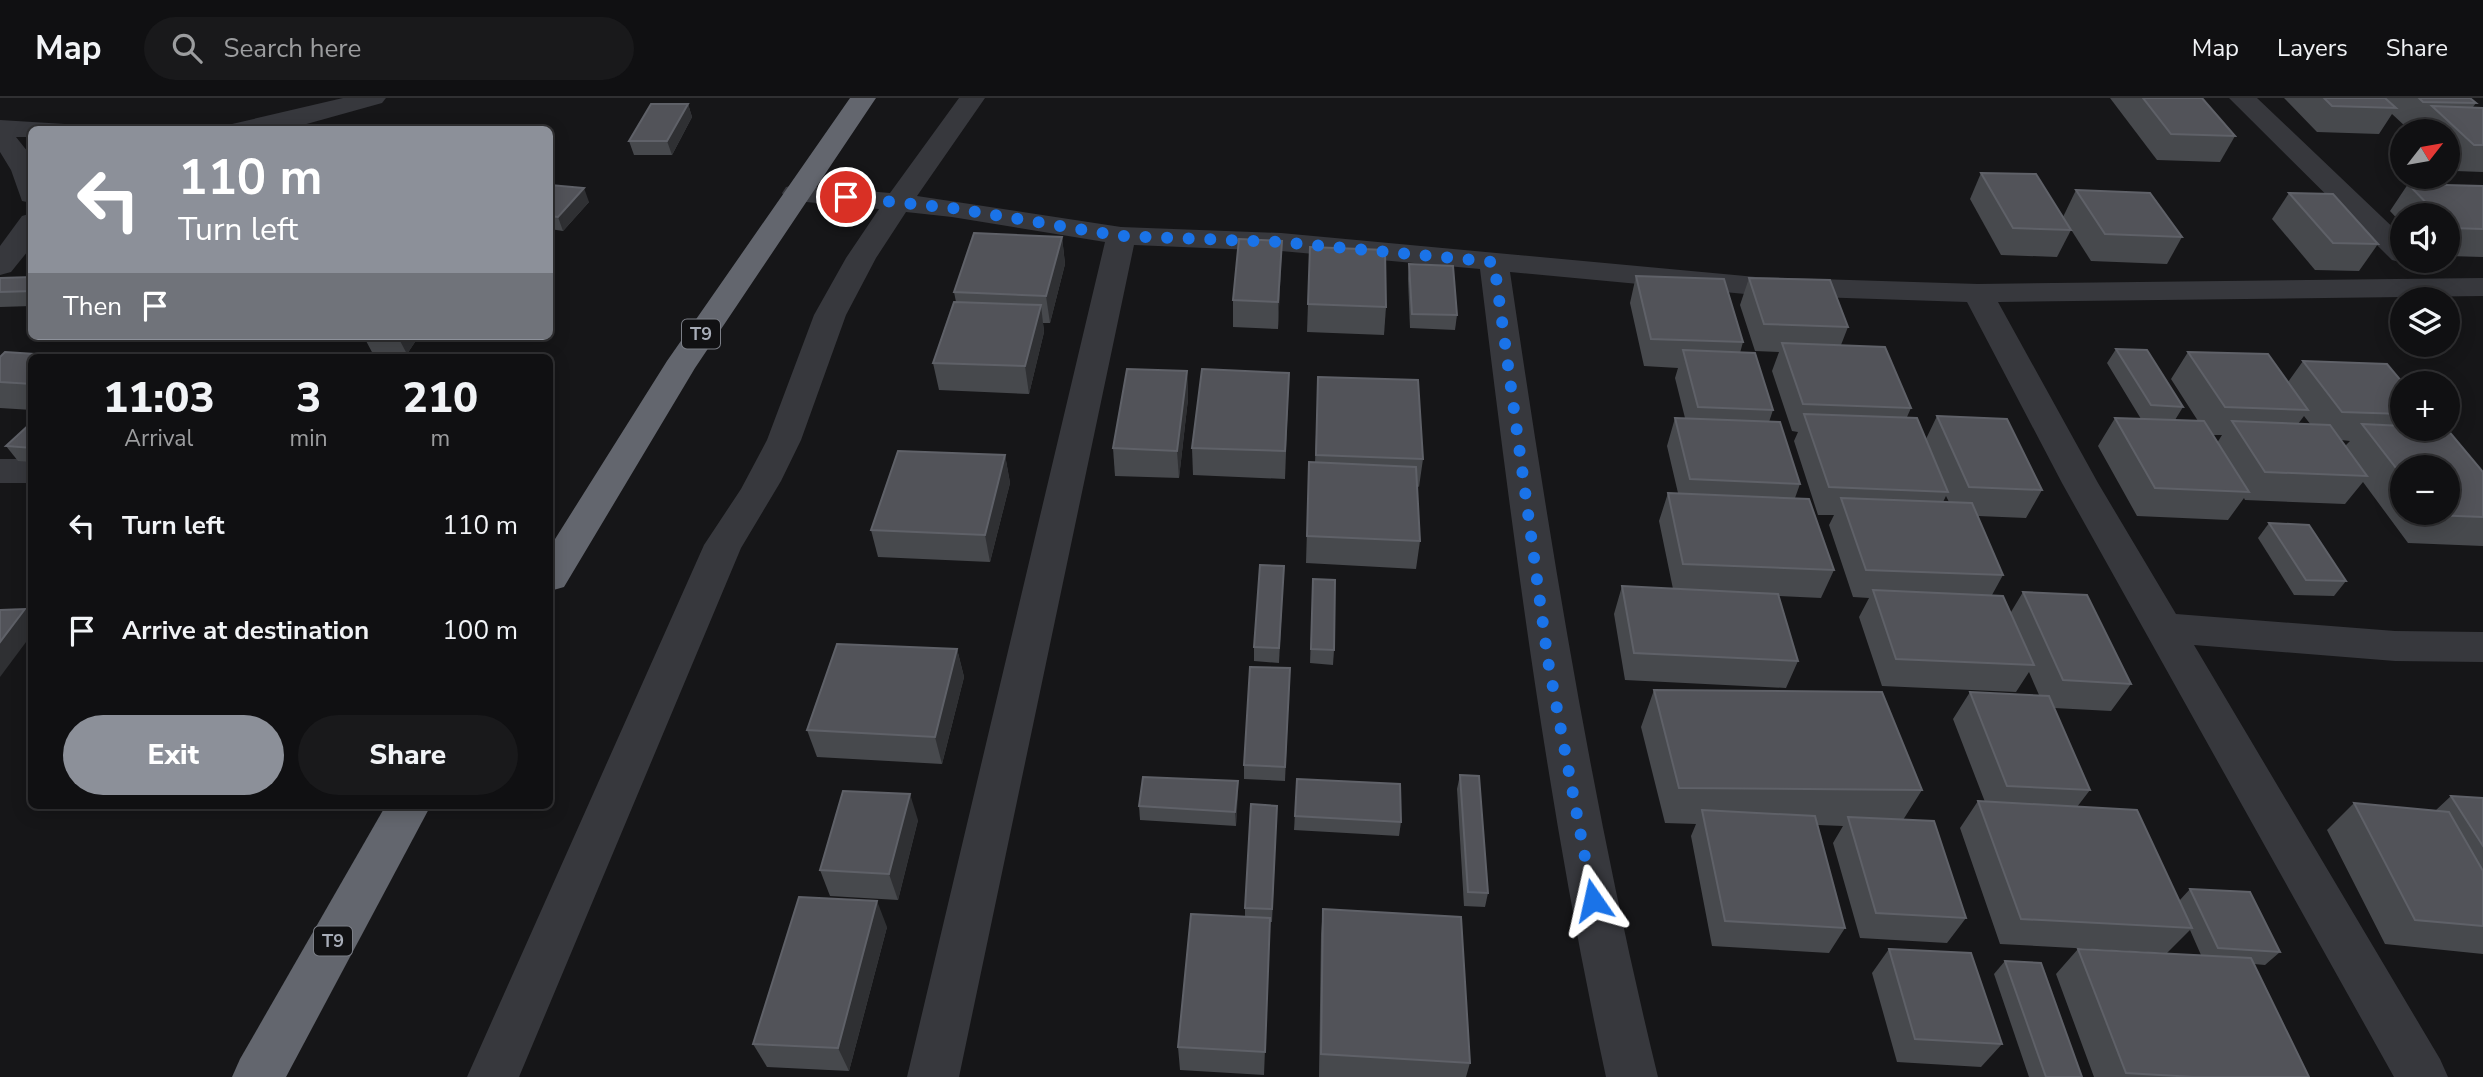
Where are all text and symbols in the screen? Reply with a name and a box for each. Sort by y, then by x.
search box [144,17,634,80]
text: Map [35,26,102,71]
icon: search [168,29,206,67]
text: Search here [224,31,361,66]
text: Map [2192,32,2239,64]
text: Layers [2277,32,2348,64]
text: Share [2386,32,2448,64]
north arrow [2390,119,2460,189]
map controls [2390,119,2460,525]
text: 110 m [178,144,322,211]
icon: left [63,154,154,245]
pin [816,167,876,227]
icon: arrive [827,178,865,216]
button: sound [2390,203,2460,273]
text: Turn left [178,208,298,251]
icon: arrive [136,287,174,325]
button: layers [2390,287,2460,357]
text: Then [63,289,122,324]
road number: T9 [682,320,720,348]
text: 11:03 [103,370,215,427]
text: 3 [296,370,321,427]
text: 210 [403,370,478,427]
button: + [2390,371,2460,441]
text: Arrival [124,423,193,454]
text: min [290,423,328,454]
text: m [430,423,450,454]
button: − [2390,455,2460,525]
icon: left [63,507,101,545]
text: Turn left [122,508,225,543]
text: 110 m [442,508,518,543]
icon: arrive [63,612,101,650]
text: Arrive at destination [122,613,369,648]
text: 100 m [442,613,518,648]
button: Exit [63,715,284,795]
button: Share [298,715,518,795]
position arrow [1556,863,1630,937]
road number: T9 [314,926,352,956]

